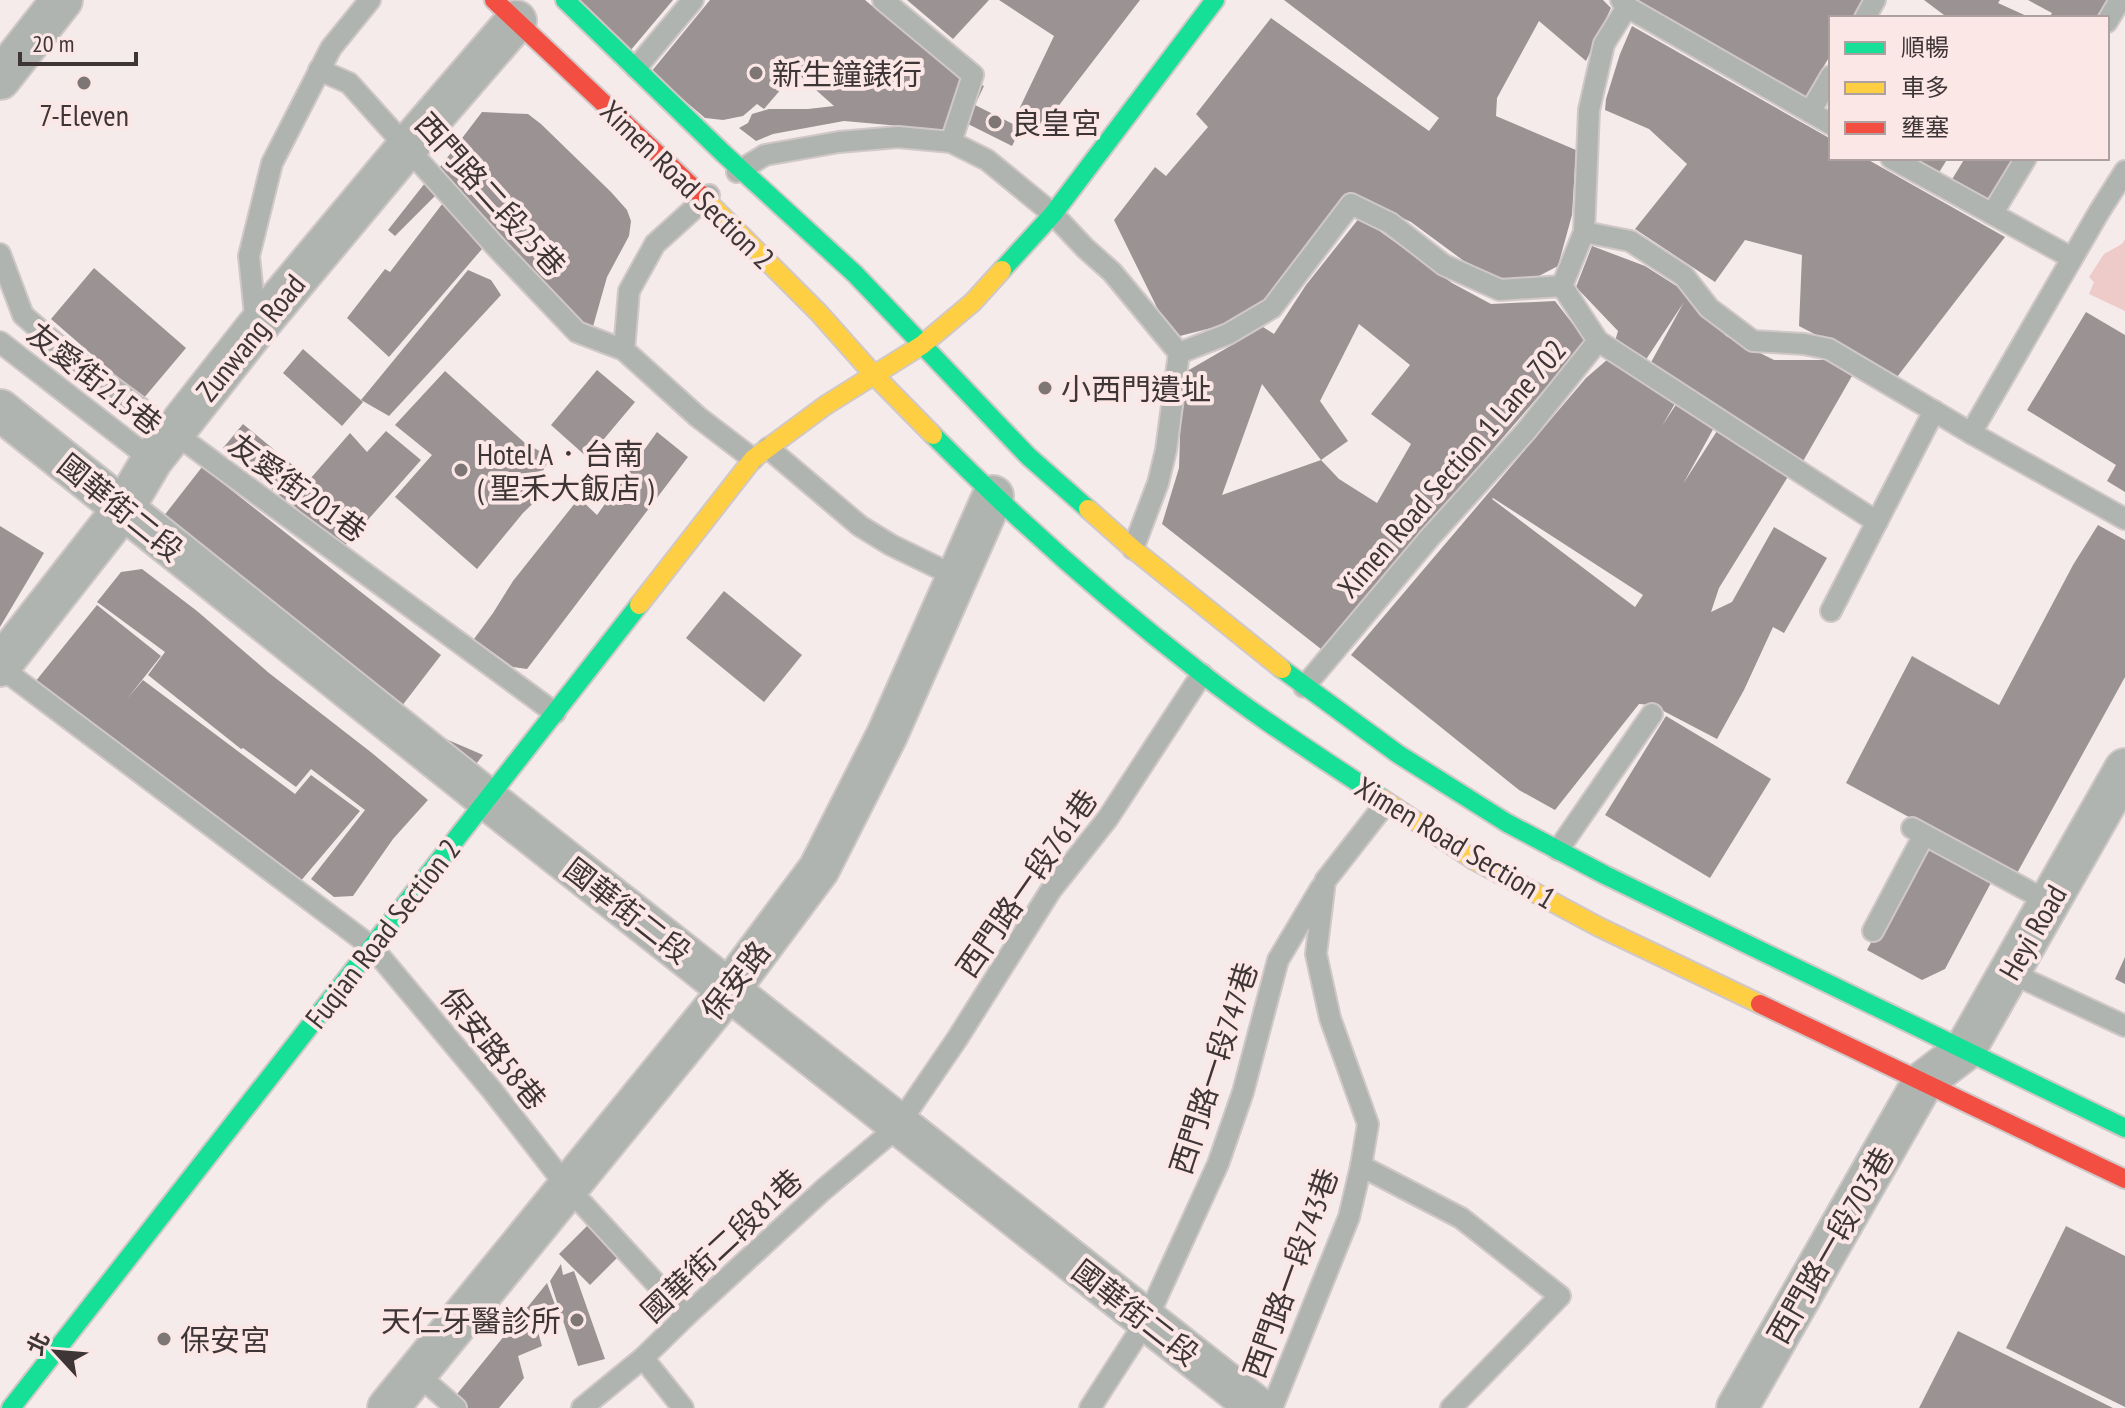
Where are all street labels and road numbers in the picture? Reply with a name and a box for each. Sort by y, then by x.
street label: Ximen Road Section 2 [593,91,783,277]
street label: 西門路二段25巷 [407,104,575,284]
street label: Zunwang Road [187,266,313,408]
street label: 友愛街215巷 [20,313,170,443]
street label: Ximen Road Section 1 Lane 702 [1328,331,1574,605]
street label: 友愛街201巷 [222,424,374,550]
street label: 國華街二段 [50,445,192,569]
street label: Ximen Road Section 1 [1349,767,1563,917]
street label: 西門路一段761巷 [947,782,1105,984]
street label: Fuqian Road Section 2 [296,830,468,1036]
street label: 國華街二段 [557,848,699,972]
street label: Heyi Road [1989,878,2075,986]
street label: 保安路 [692,933,778,1027]
street label: 西門路一段747巷 [1160,957,1266,1179]
street label: 保安路58巷 [433,979,555,1117]
street label: 西門路一段703巷 [1758,1140,1902,1350]
street label: 國華街二段81巷 [632,1160,810,1330]
street label: 西門路一段743巷 [1234,1163,1346,1383]
street label: 國華街二段 [1065,1250,1207,1374]

